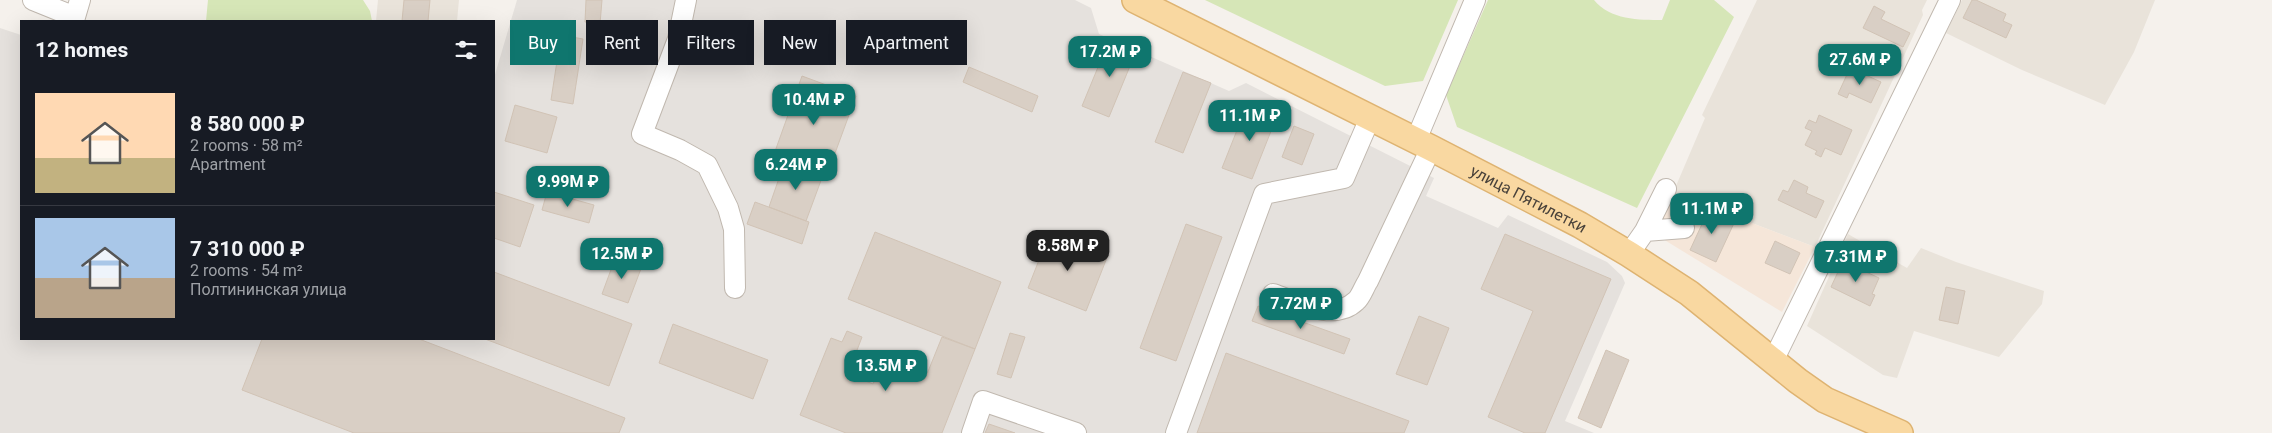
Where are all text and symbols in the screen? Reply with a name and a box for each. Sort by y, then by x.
chip: Buy [510,20,576,65]
chip: Rent [586,20,658,65]
chip: Filters [668,20,754,65]
chip: New [764,20,836,65]
chip: Apartment [846,20,967,65]
icon: filters [452,36,480,64]
pin: 17.2M ₽ [1064,36,1156,78]
text: 12 homes [35,38,128,62]
text: 17.2M ₽ [1079,42,1141,61]
pin: 27.6M ₽ [1814,44,1906,86]
text: 27.6M ₽ [1829,50,1891,69]
pin: 10.4M ₽ [768,84,860,126]
text: 10.4M ₽ [783,90,845,109]
pin: 11.1M ₽ [1204,100,1296,142]
text: 11.1M ₽ [1219,106,1281,125]
text: 8 580 000 ₽ [190,112,305,136]
icon: home [75,113,135,173]
text: 2 rooms · 58 m² [190,136,303,155]
pin: 6.24M ₽ [750,148,842,191]
text: Apartment [190,155,266,174]
text: 6.24M ₽ [765,155,827,174]
street label: улица Пятилетки [1467,161,1590,237]
pin: 9.99M ₽ [522,166,614,208]
text: 9.99M ₽ [537,172,599,191]
pin: 11.1M ₽ [1666,192,1758,235]
text: 11.1M ₽ [1681,199,1743,218]
pin: 8.58M ₽ [1022,230,1114,272]
text: 8.58M ₽ [1037,236,1099,255]
text: 7 310 000 ₽ [190,237,305,261]
icon: home [75,238,135,298]
pin: 12.5M ₽ [576,238,668,280]
pin: 7.31M ₽ [1810,240,1902,283]
text: 12.5M ₽ [591,244,653,263]
text: 7.31M ₽ [1825,247,1887,266]
text: 2 rooms · 54 m² [190,261,303,280]
text: Полтининская улица [190,280,347,299]
pin: 7.72M ₽ [1255,288,1347,330]
text: 7.72M ₽ [1270,294,1332,313]
pin: 13.5M ₽ [840,350,932,392]
text: 13.5M ₽ [855,356,917,375]

